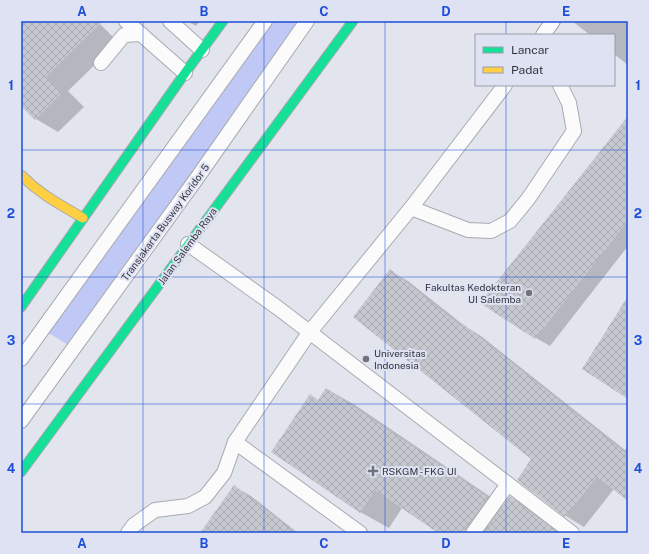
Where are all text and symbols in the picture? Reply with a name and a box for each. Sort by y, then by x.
text: A [77,4,87,19]
text: B [200,4,209,19]
text: C [319,4,329,19]
text: D [441,4,451,19]
text: E [562,4,570,19]
legend [475,34,615,86]
text: Lancar [511,43,549,57]
text: Padat [511,63,544,77]
text: 1 [8,78,14,93]
text: 1 [635,78,641,93]
street label: Transjakarta Busway Koridor 5 [119,161,211,283]
street label: Jalan Salemba Raya [155,205,219,287]
text: 2 [7,206,15,221]
text: 2 [634,206,642,221]
place label: Fakultas Kedokteran UI Salemba [425,281,521,305]
marker: Fakultas Kedokteran UI Salemba [524,288,534,298]
text: 3 [7,333,16,348]
text: 3 [634,333,643,348]
place label: Universitas Indonesia [374,347,426,371]
marker: Universitas Indonesia [361,354,371,364]
text: 4 [7,461,16,476]
text: 4 [634,461,643,476]
marker: RSKGM - FKG UI [367,465,379,477]
place label: RSKGM - FKG UI [382,465,456,477]
text: A [77,536,87,551]
text: B [200,536,209,551]
text: C [319,536,329,551]
text: D [441,536,451,551]
text: E [562,536,570,551]

